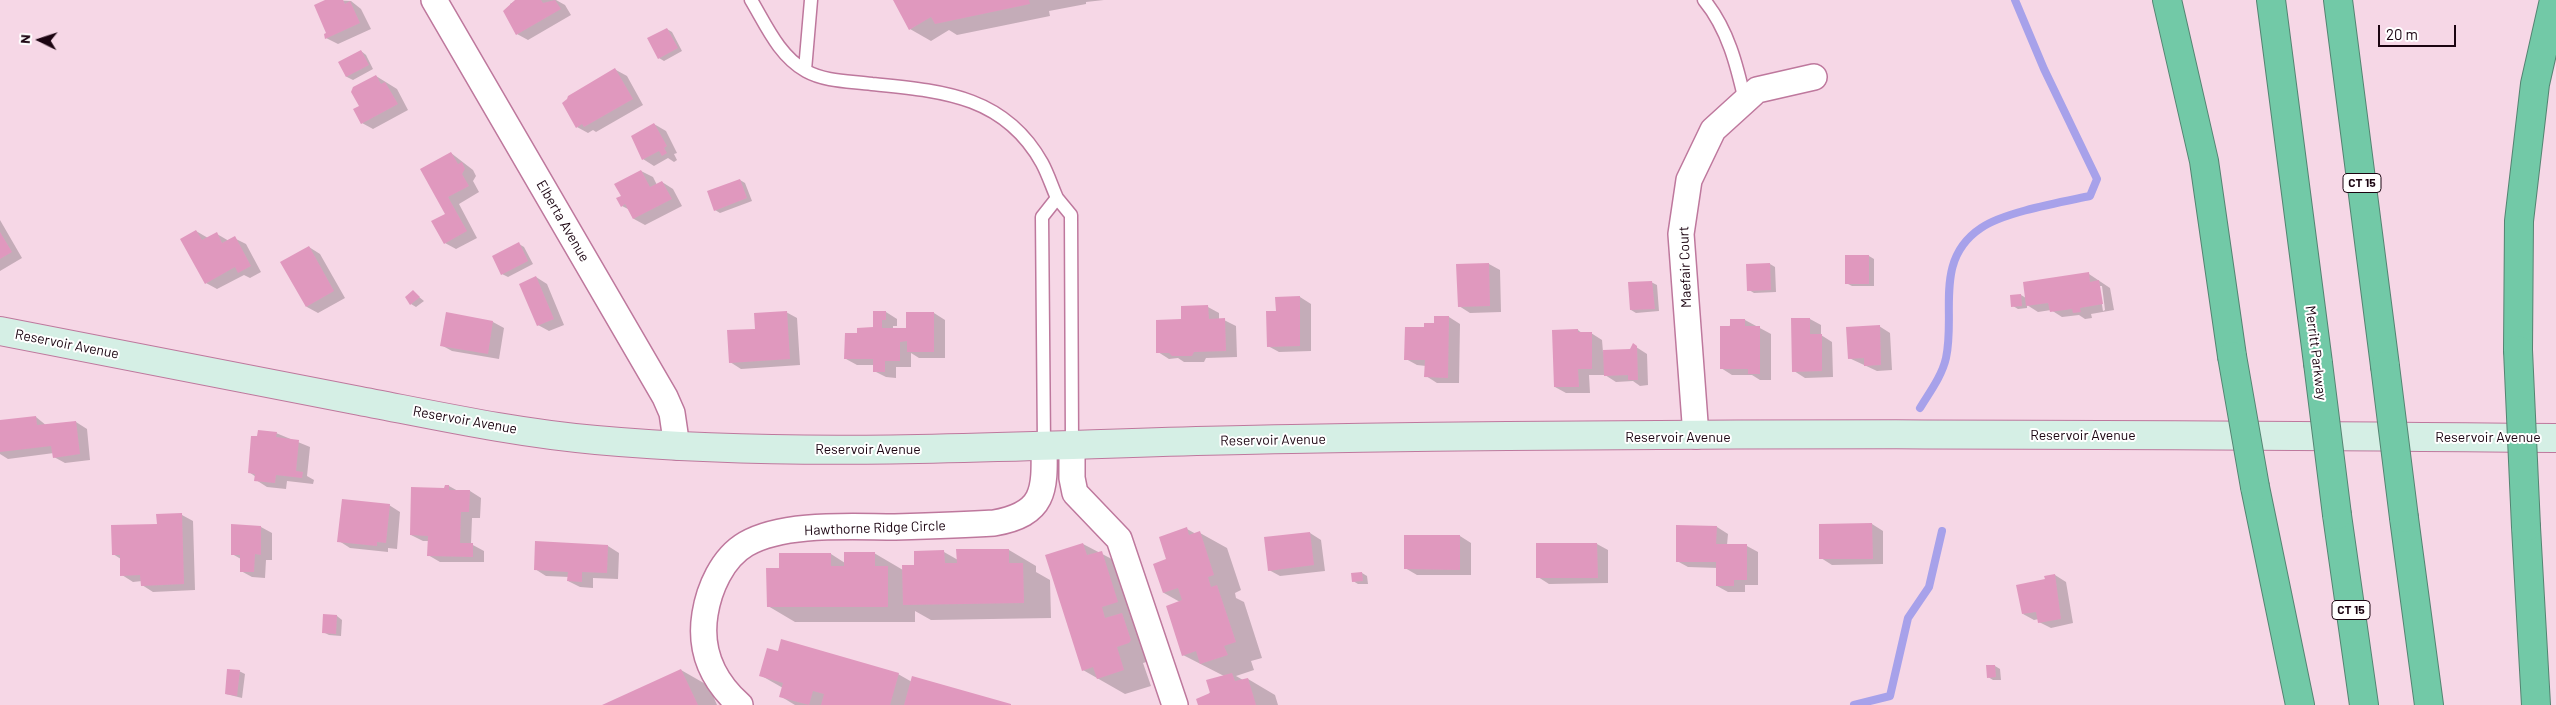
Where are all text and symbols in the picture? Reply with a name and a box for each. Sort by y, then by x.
north arrow [15,15,65,65]
scale bar [2381,15,2458,47]
text: 20 m [2386,25,2418,43]
text: N [16,34,33,44]
road number: CT 15 [2343,174,2381,192]
street label: Elberta Avenue [533,177,593,265]
street label: Maefair Court [1675,226,1695,308]
street label: Merritt Parkway [2302,305,2330,401]
street label: Reservoir Avenue [14,326,120,362]
street label: Reservoir Avenue [412,403,518,437]
street label: Reservoir Avenue [2030,427,2136,443]
street label: Reservoir Avenue [1625,429,1731,445]
street label: Reservoir Avenue [2435,429,2541,445]
street label: Reservoir Avenue [1220,431,1326,449]
street label: Reservoir Avenue [815,441,921,457]
street label: Hawthorne Ridge Circle [804,517,946,539]
road number: CT 15 [2332,600,2370,620]

